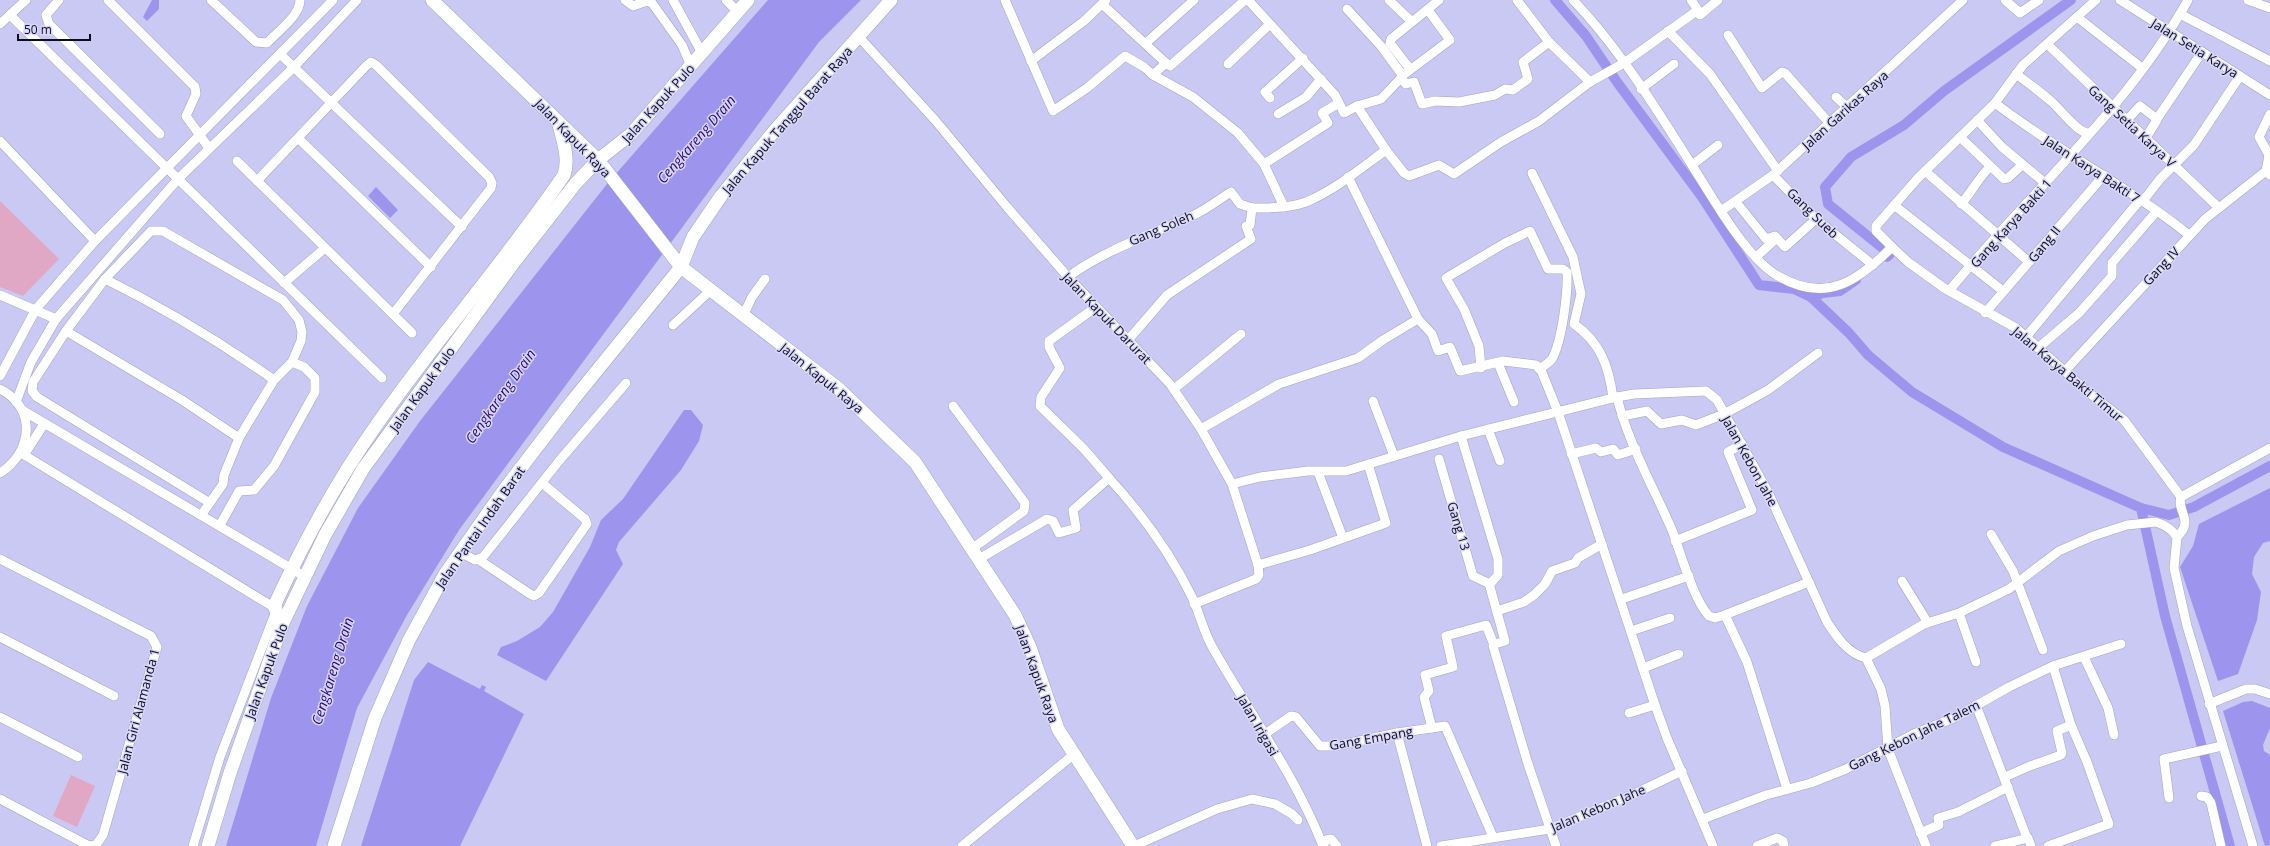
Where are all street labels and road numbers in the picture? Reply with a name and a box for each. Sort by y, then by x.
street label: Jalan Setia Karya [2146,13,2242,82]
street label: Jalan Kapuk Tanggul Barat Raya [717,42,856,199]
street label: Jalan Kapuk Pulo [616,59,699,148]
street label: Jalan Garikas Raya [1796,66,1892,155]
street label: Gang Setia Karya V [2084,81,2180,171]
street label: Jalan Kapuk Raya [529,93,615,181]
street label: Jalan Karya Bakti 7 [2039,130,2144,207]
street label: Gang Karya Bakti 1 [1966,175,2056,271]
street label: Gang Sueb [1783,184,1843,242]
street label: Gang Soleh [1126,206,1196,250]
street label: Gang II [2024,222,2064,266]
street label: Gang IV [2139,243,2184,289]
street label: Jalan Kapuk Darurat [1057,267,1156,368]
street label: Jalan Karya Bakti Timur [2007,321,2128,426]
street label: Jalan Kapuk Raya [775,337,868,417]
street label: Jalan Kapuk Pulo [384,343,459,437]
street label: Jalan Kebon Jahe [1717,411,1782,510]
street label: Jalan Pantai Indah Barat [430,462,529,593]
street label: Gang 13 [1443,499,1475,553]
street label: Jalan Kapuk Pulo [240,620,292,723]
street label: Jalan Kapuk Raya [1010,621,1063,725]
street label: Jalan Giri Alamanda 1 [112,646,163,778]
street label: Jalan Irigasi [1232,689,1283,759]
street label: Gang Kebon Jahe Talem [1845,695,1983,775]
street label: Gang Empang [1328,722,1414,754]
street label: Jalan Kebon Jahe [1546,780,1648,837]

